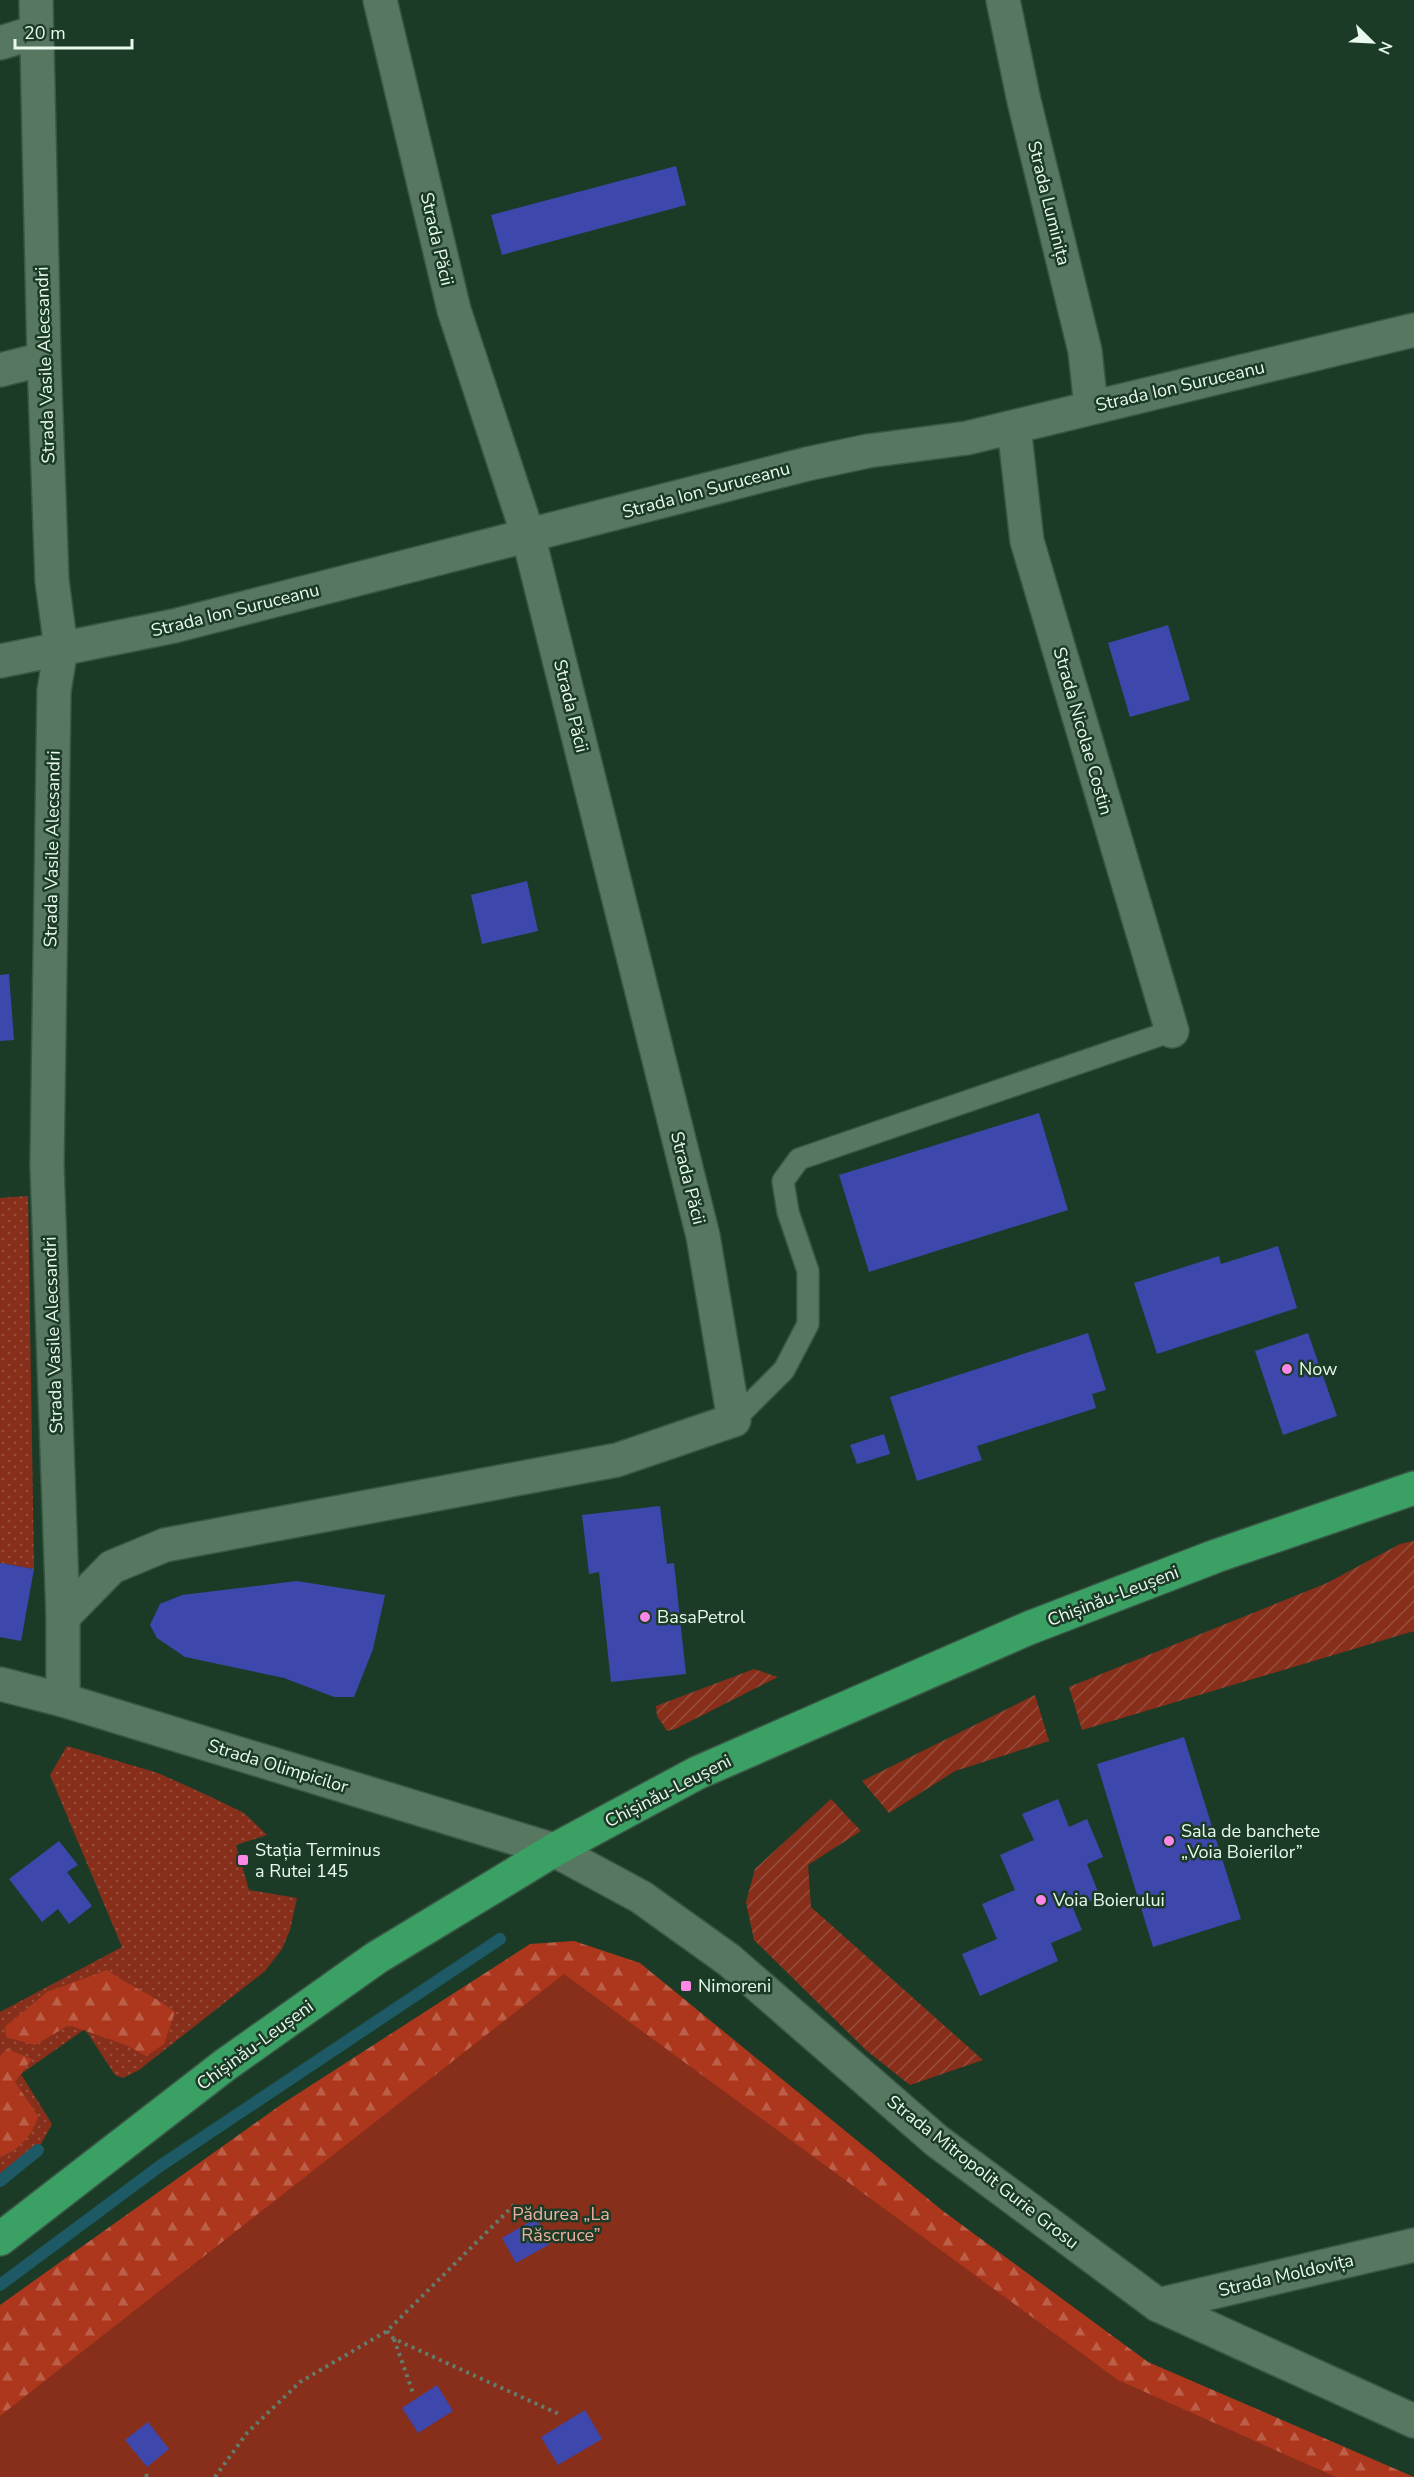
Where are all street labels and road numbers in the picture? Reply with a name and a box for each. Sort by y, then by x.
street label: Strada Luminița [1022,138,1076,268]
street label: Strada Păcii [415,190,459,288]
street label: Strada Vasile Alecsandri [30,266,60,464]
street label: Strada Ion Suruceanu [1093,355,1267,417]
street label: Strada Ion Suruceanu [620,456,792,524]
street label: Strada Ion Suruceanu [148,577,322,643]
street label: Strada Nicolae Costin [1048,644,1118,818]
street label: Strada Păcii [548,657,594,755]
street label: Strada Vasile Alecsandri [38,750,66,948]
street label: Strada Păcii [665,1129,711,1227]
street label: Strada Vasile Alecsandri [38,1236,68,1434]
street label: Chișinău-Leușeni [1044,1560,1182,1632]
street label: Strada Olimpicilor [205,1733,352,1799]
street label: Chișinău-Leușeni [601,1749,735,1833]
street label: Chișinău-Leușeni [192,1994,318,2096]
street label: Strada Mitropolit Gurie Grosu [882,2090,1084,2254]
street label: Strada Moldovița [1216,2248,1356,2302]

